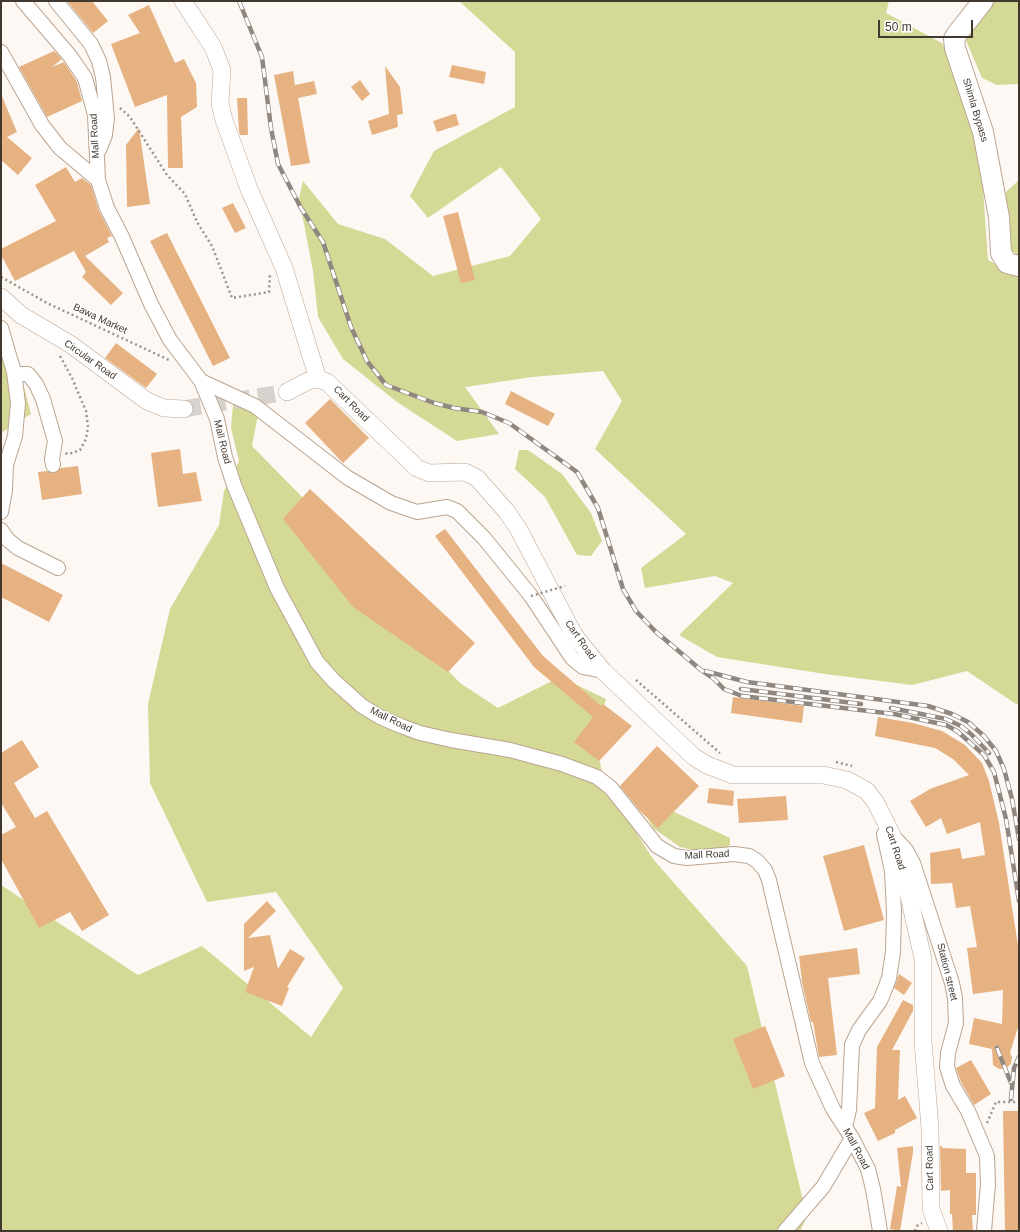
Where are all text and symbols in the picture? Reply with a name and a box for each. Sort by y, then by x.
scale bar [880,12,975,38]
text: 50 m [885,20,912,34]
street label: Shimla Bypass [960,77,990,143]
street label: Mall Road [88,113,102,159]
street label: Bawa Market [71,301,129,337]
street label: Circular Road [62,338,118,382]
street label: Cart Road [331,384,371,424]
street label: Mall Road [211,419,233,465]
street label: Cart Road [562,618,598,662]
street label: Mall Road [368,705,414,735]
street label: Cart Road [882,824,908,872]
street label: Mall Road [684,848,730,862]
street label: Station street [934,942,960,1002]
street label: Mall Road [840,1126,872,1172]
street label: Cart Road [924,1145,936,1191]

